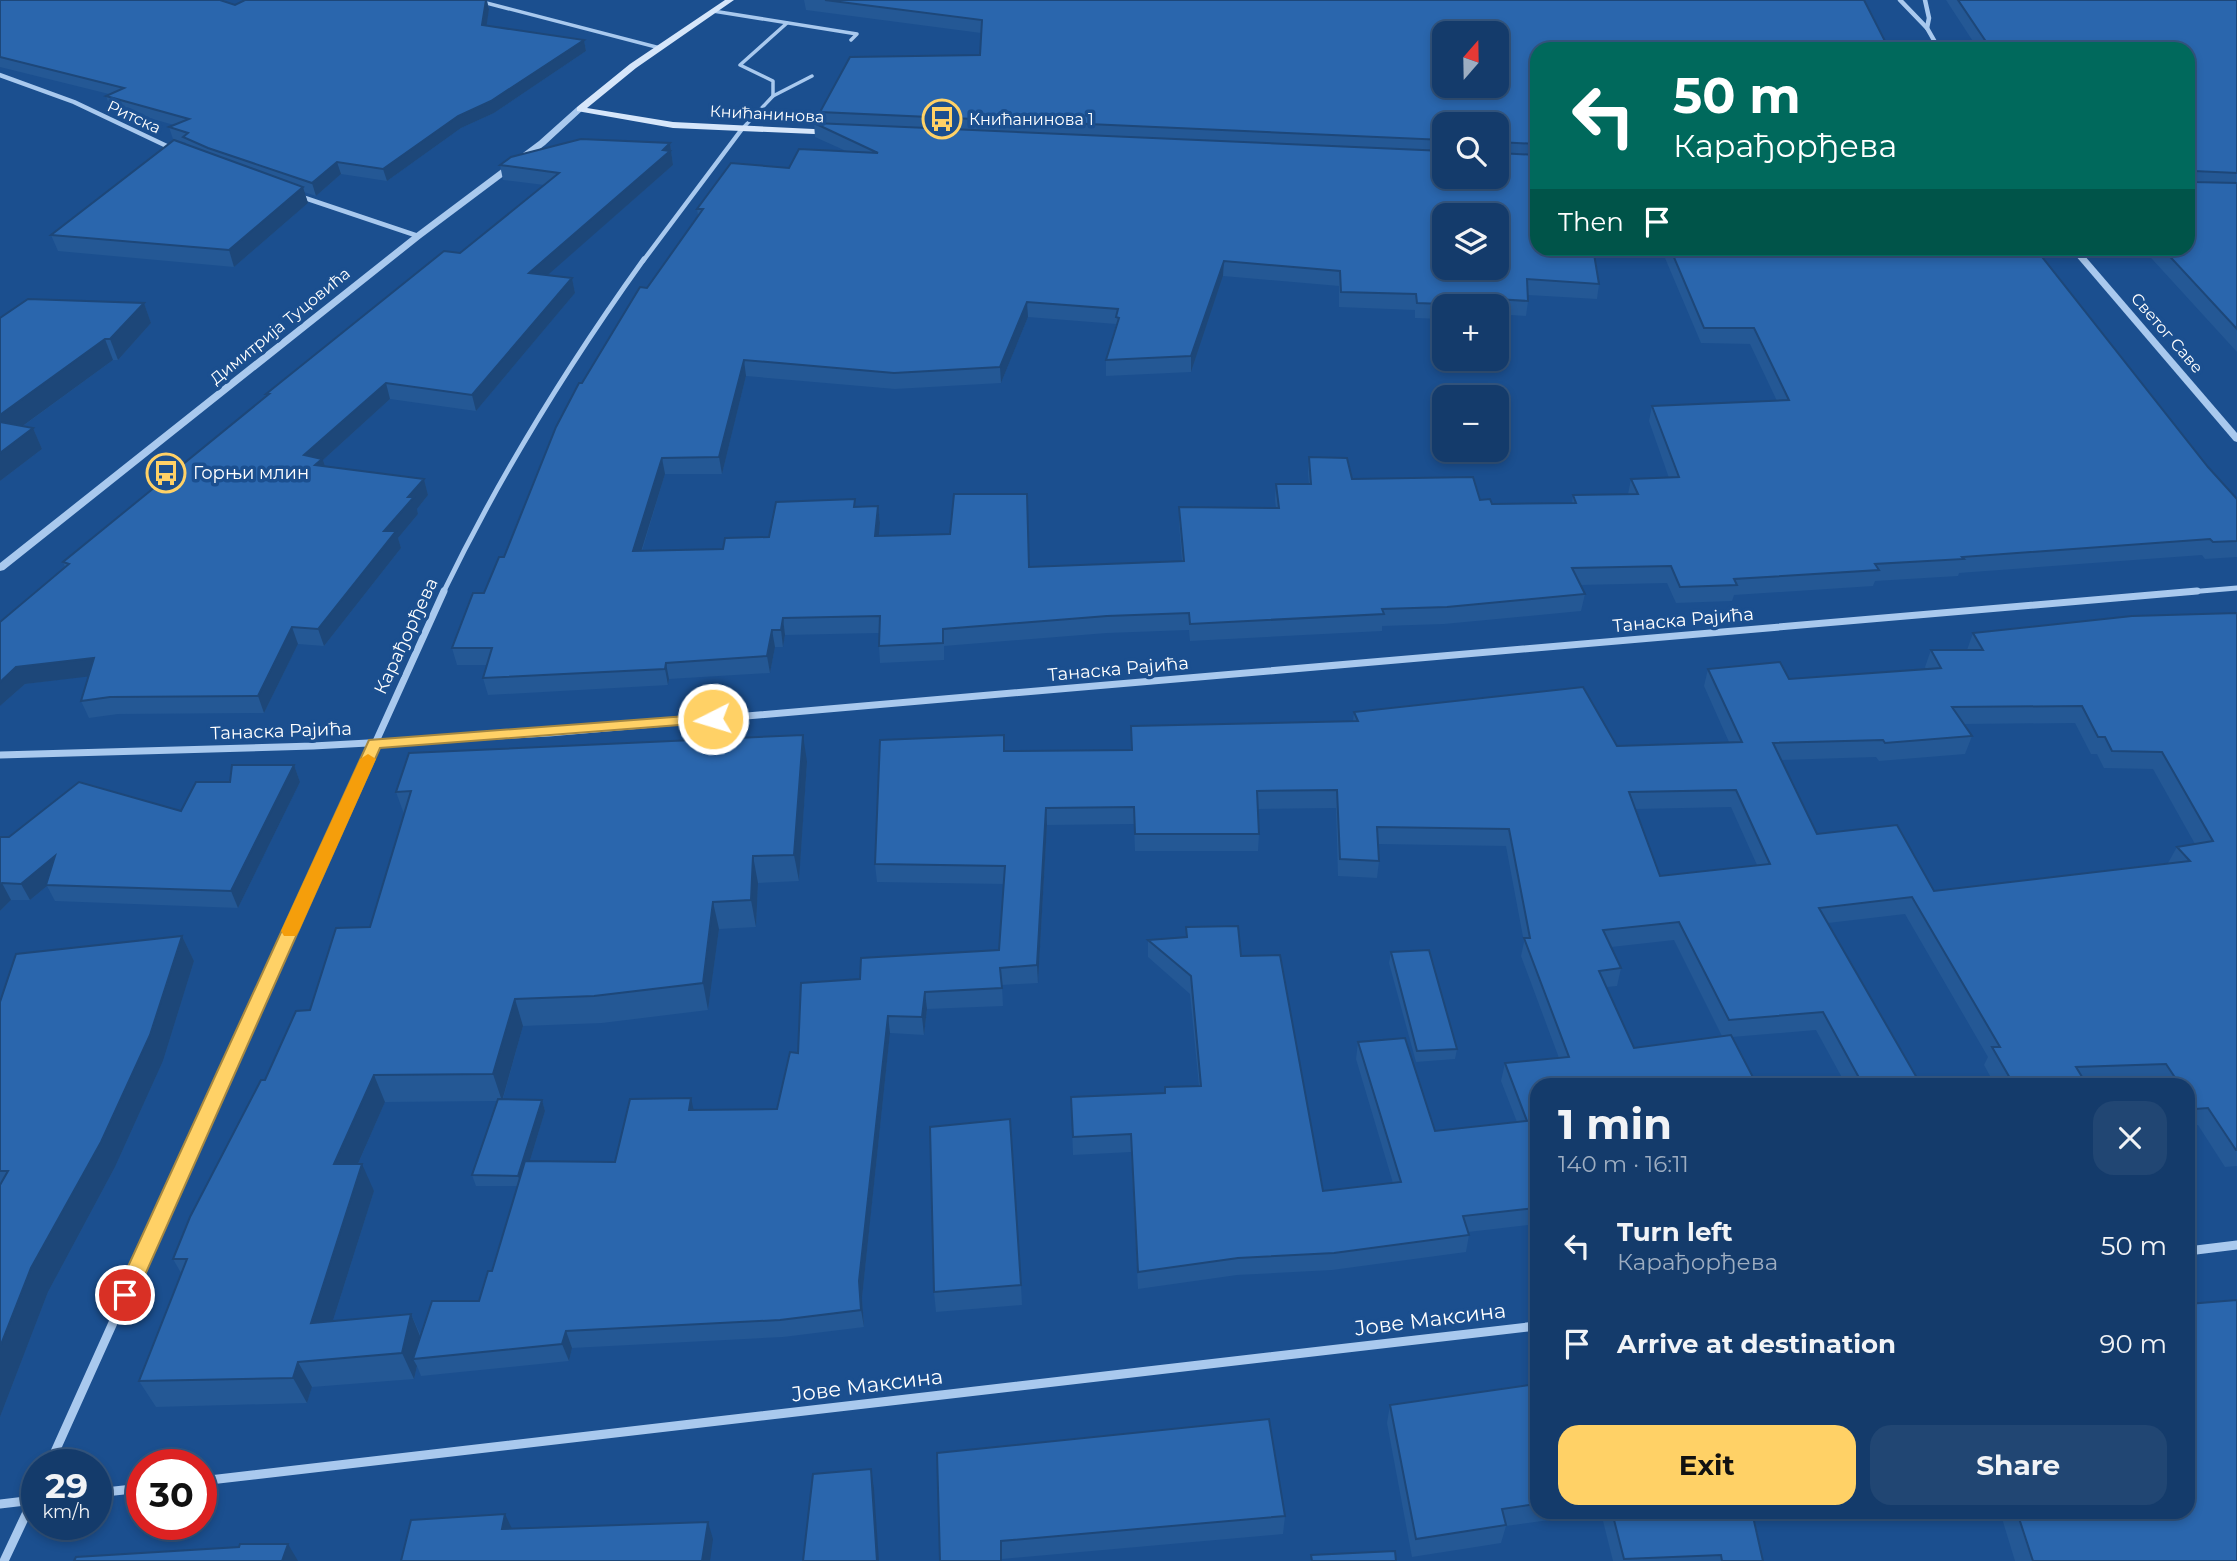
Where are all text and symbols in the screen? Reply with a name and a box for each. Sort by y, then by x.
north arrow [1432,21,1508,98]
map controls [1432,21,1509,462]
text: 50 m [1673,66,1801,125]
icon: left [1558,70,1649,161]
street label: Ритска [104,96,164,138]
bus stop icon: Книћанинова 1 [921,98,963,140]
street label: Книћанинова [709,102,825,126]
place label: Книћанинова 1 [969,110,1094,129]
button: search [1432,112,1509,189]
text: Карађорђева [1673,126,1897,165]
button: layers [1432,203,1509,280]
icon: arrive [1638,203,1676,241]
text: Then [1558,206,1624,238]
street label: Димитрија Туцовића [206,264,354,388]
street label: Светог Саве [2127,289,2207,377]
button: + [1432,294,1509,371]
button: − [1432,385,1509,462]
bus stop icon: Горњи млин [145,452,187,494]
place label: Горњи млин [193,462,309,484]
street label: Карађорђева [369,574,443,698]
street label: Танаска Рајића [1611,603,1755,637]
street label: Танаска Рајића [1046,652,1190,686]
position arrow [676,682,750,756]
street label: Танаска Рајића [210,718,352,744]
text: 1 min [1558,1098,1672,1150]
button: close [2093,1101,2167,1175]
text: 140 m · 16:11 [1558,1150,1689,1178]
text: Turn left [1617,1216,1733,1248]
icon: left [1558,1227,1596,1265]
text: 50 m [2101,1230,2167,1262]
text: Карађорђева [1617,1248,1778,1276]
pin [95,1265,155,1325]
icon: arrive [106,1276,144,1314]
street label: Јове Максина [1353,1297,1507,1341]
icon: arrive [1558,1325,1596,1363]
text: Arrive at destination [1617,1328,1896,1360]
text: 90 m [2100,1328,2167,1360]
street label: Јове Максина [790,1363,944,1407]
button: Exit [1558,1425,1856,1505]
button: Share [1870,1425,2167,1505]
speed limit sign: 30 [126,1449,217,1540]
text: 29 [45,1464,88,1507]
text: km/h [42,1501,91,1523]

